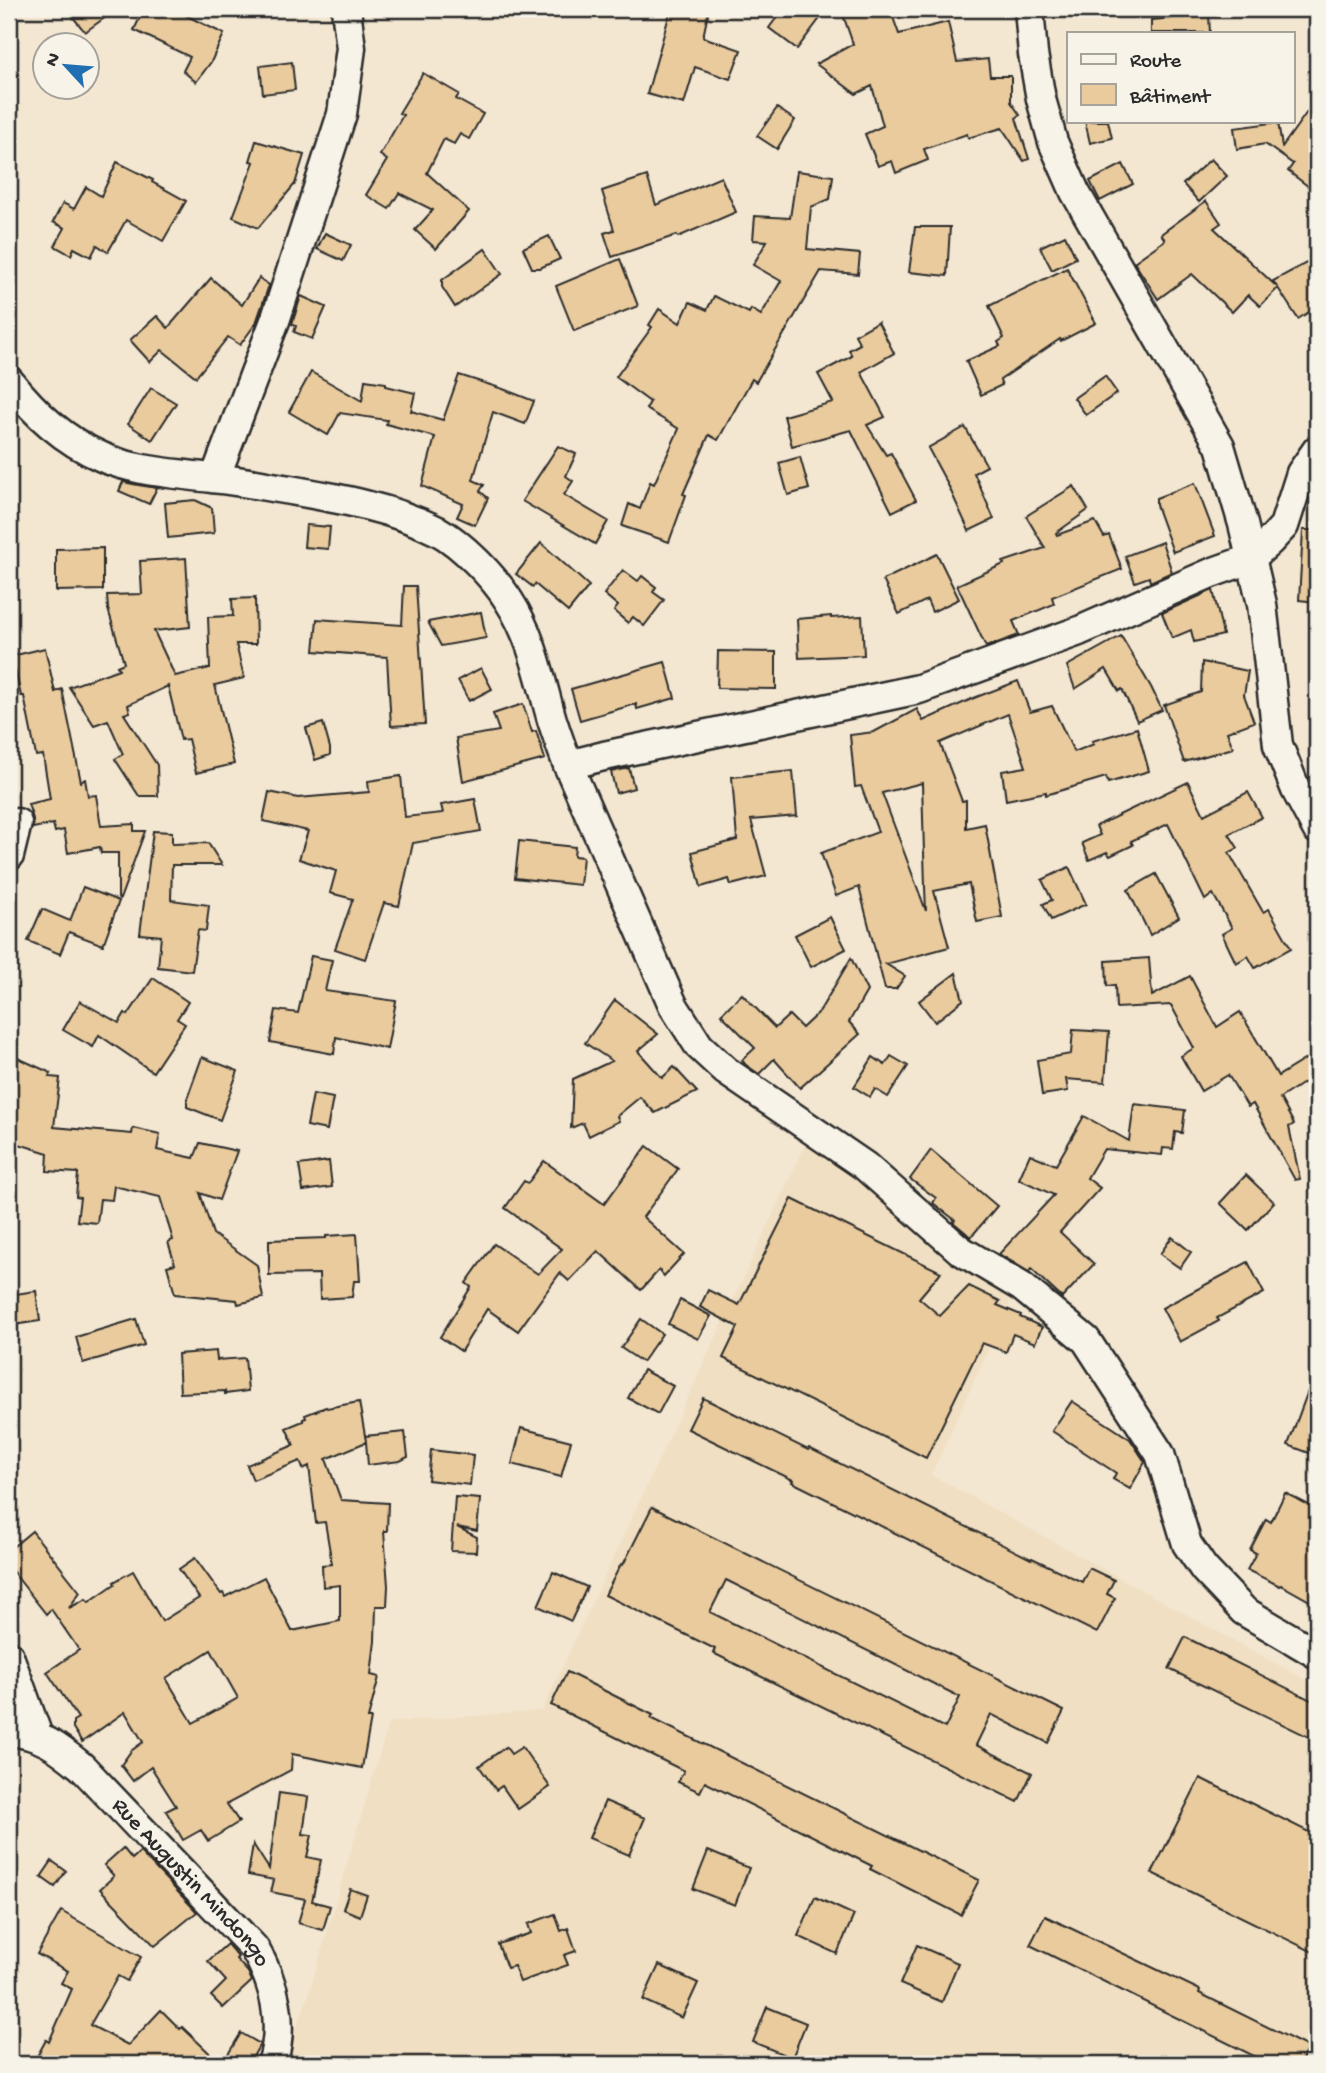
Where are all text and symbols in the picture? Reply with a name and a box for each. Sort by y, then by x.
north arrow [32,32,102,102]
legend [1067,32,1294,122]
text: N [41,49,67,71]
text: Route [1130,50,1182,75]
text: Bâtiment [1129,86,1212,111]
street label: Rue Augustin Mindongo [106,1793,275,1972]

